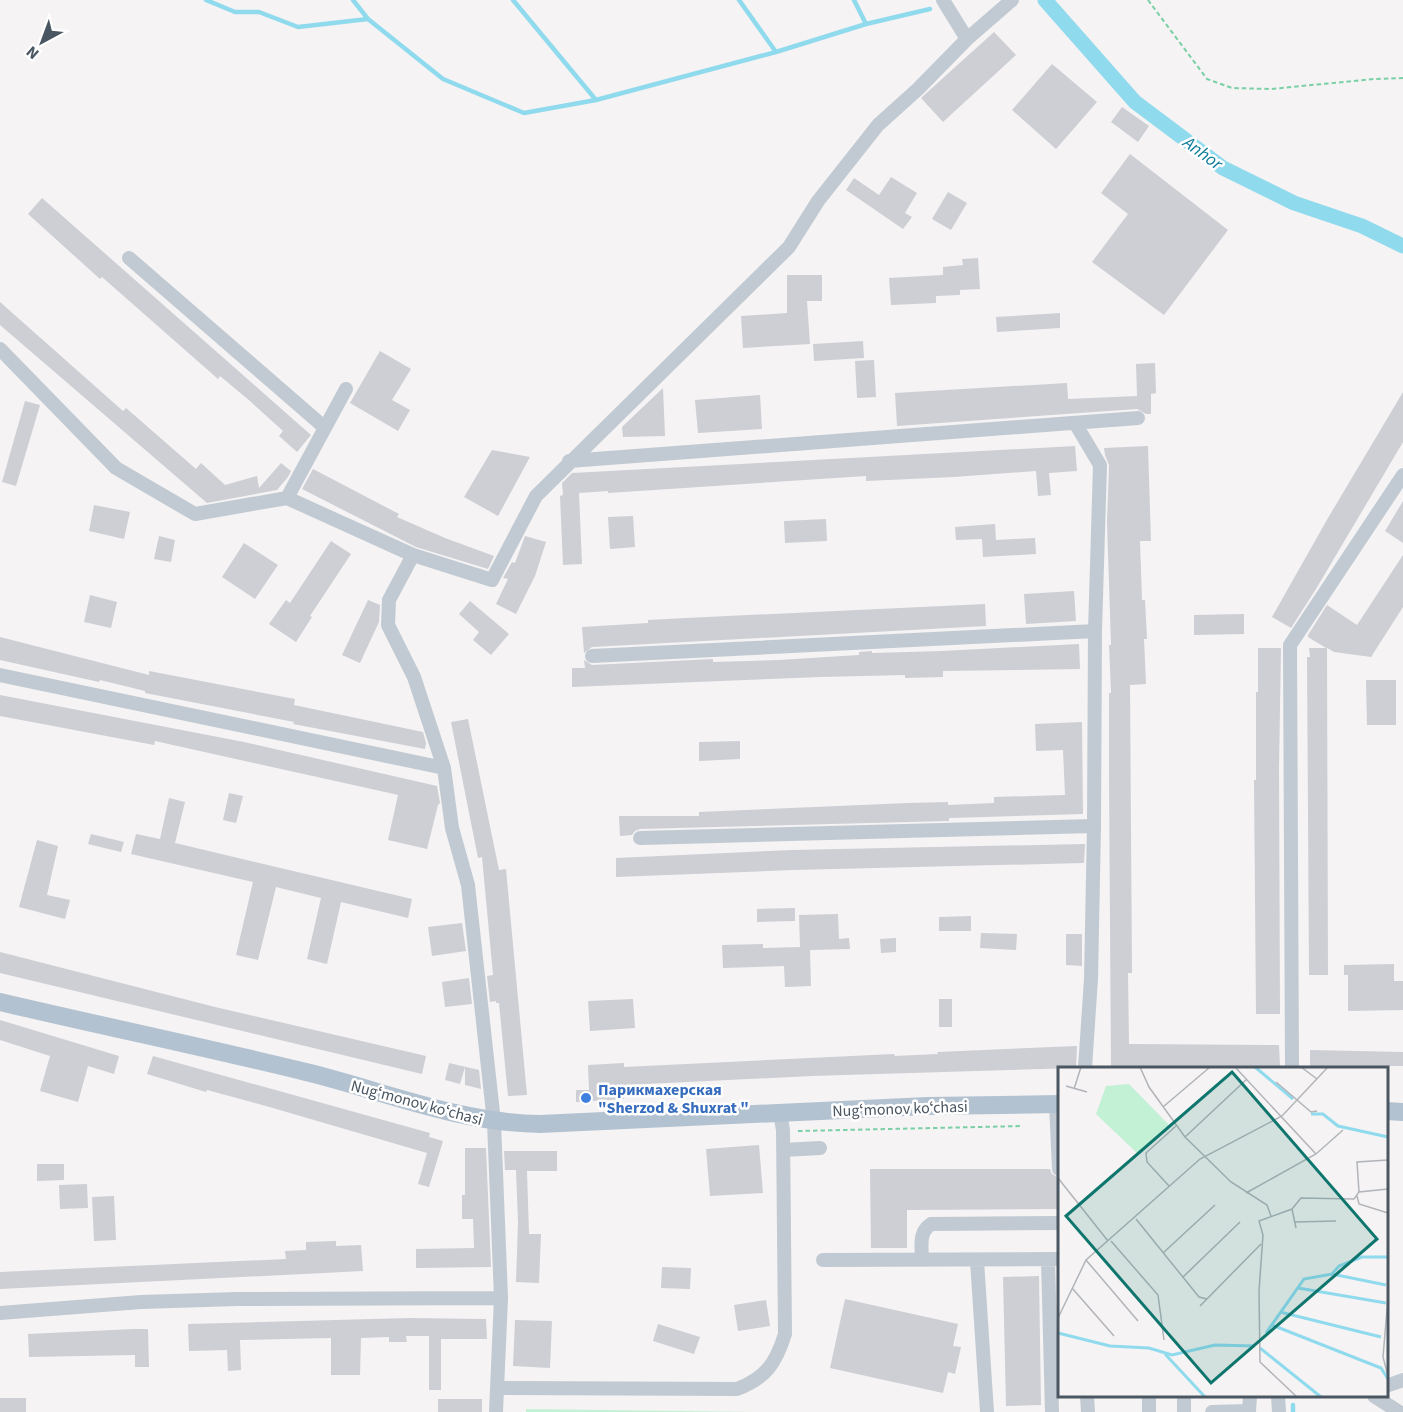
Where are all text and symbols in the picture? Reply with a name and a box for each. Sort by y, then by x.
north arrow [12,12,72,72]
text: N [22,41,44,64]
water label: Anhor [1177,130,1228,177]
inset map [1058,1067,1388,1397]
street label: Nugʻmonov koʻchasi [348,1075,485,1131]
place label: Парикмахерская "Sherzod & Shuxrat " [598,1079,749,1119]
marker: Парикмахерская "Sherzod & Shuxrat " [579,1091,593,1105]
street label: Nugʻmonov koʻchasi [832,1096,968,1122]

